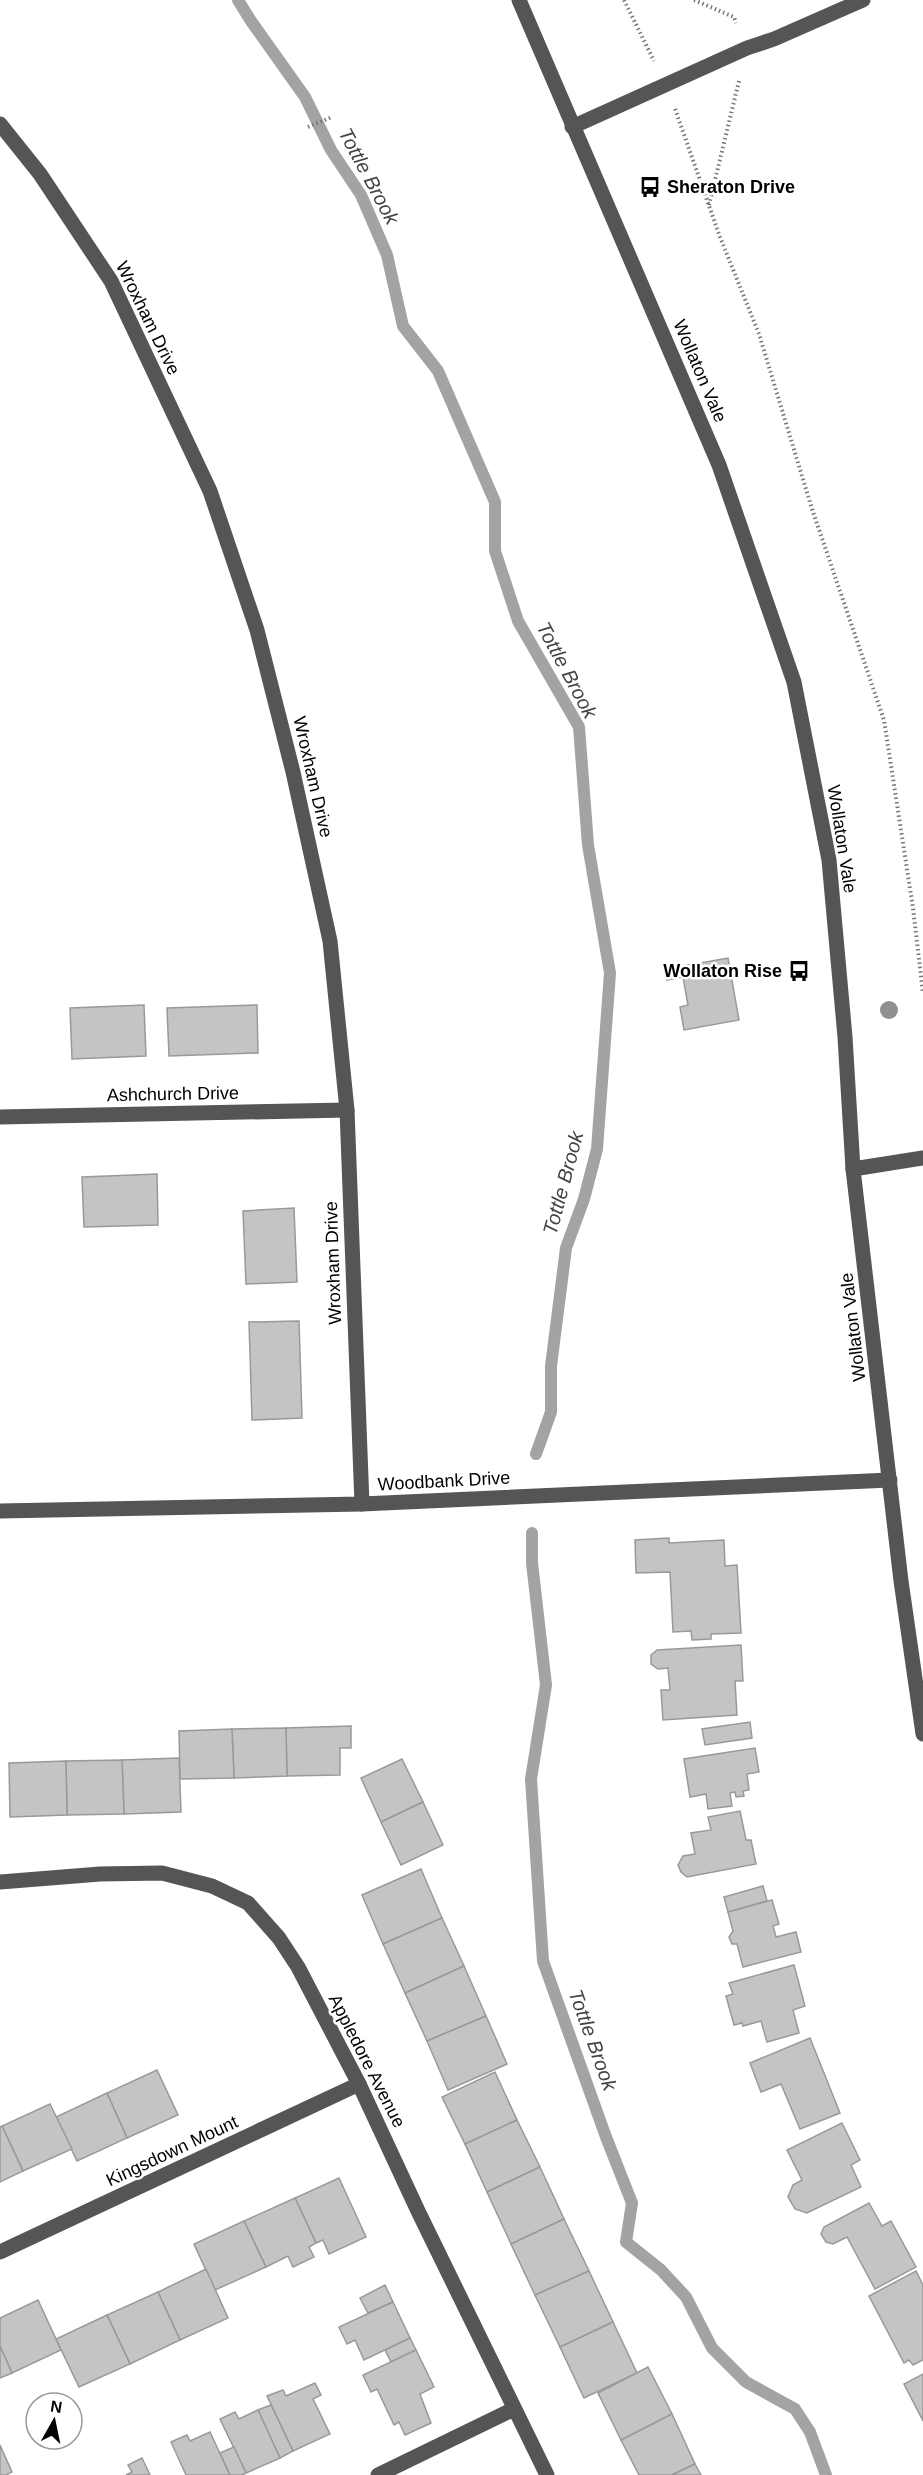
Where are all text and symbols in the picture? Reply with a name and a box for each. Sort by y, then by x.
water label: Tottle Brook [334,124,404,229]
bus stop icon: Sheraton Drive [638,175,662,199]
place label: Sheraton Drive [667,177,795,197]
street label: Wroxham Drive [112,258,184,378]
street label: Wollaton Vale [669,317,731,425]
water label: Tottle Brook [532,618,602,723]
street label: Wroxham Drive [289,714,337,840]
street label: Wollaton Vale [824,783,860,895]
bus stop icon: Wollaton Rise [787,959,811,983]
place label: Wollaton Rise [663,961,782,981]
street label: Ashchurch Drive [107,1083,239,1105]
water label: Tottle Brook [539,1128,588,1237]
street label: Wroxham Drive [321,1201,345,1325]
street label: Wollaton Vale [836,1271,870,1383]
street label: Woodbank Drive [377,1468,511,1494]
water label: Tottle Brook [565,1986,622,2094]
street label: Appledore Avenue [325,1991,409,2131]
street label: Kingsdown Mount [103,2112,241,2190]
north arrow [24,2391,84,2451]
text: N [49,2397,63,2416]

